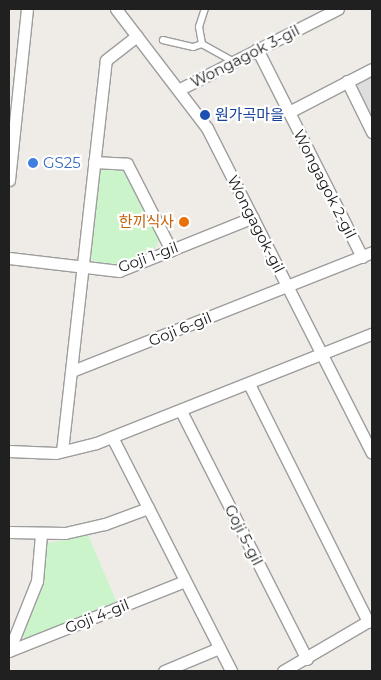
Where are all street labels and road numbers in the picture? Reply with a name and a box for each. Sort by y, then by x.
street label: Wongagok 3-gil [188,21,302,91]
street label: Wongagok 2-gil [290,127,360,241]
street label: Wongagok-gil [224,172,288,276]
street label: Goji 1-gil [115,238,181,276]
street label: Goji 6-gil [146,308,214,350]
street label: Goji 5-gil [221,502,267,568]
street label: Goji 4-gil [62,595,132,637]

